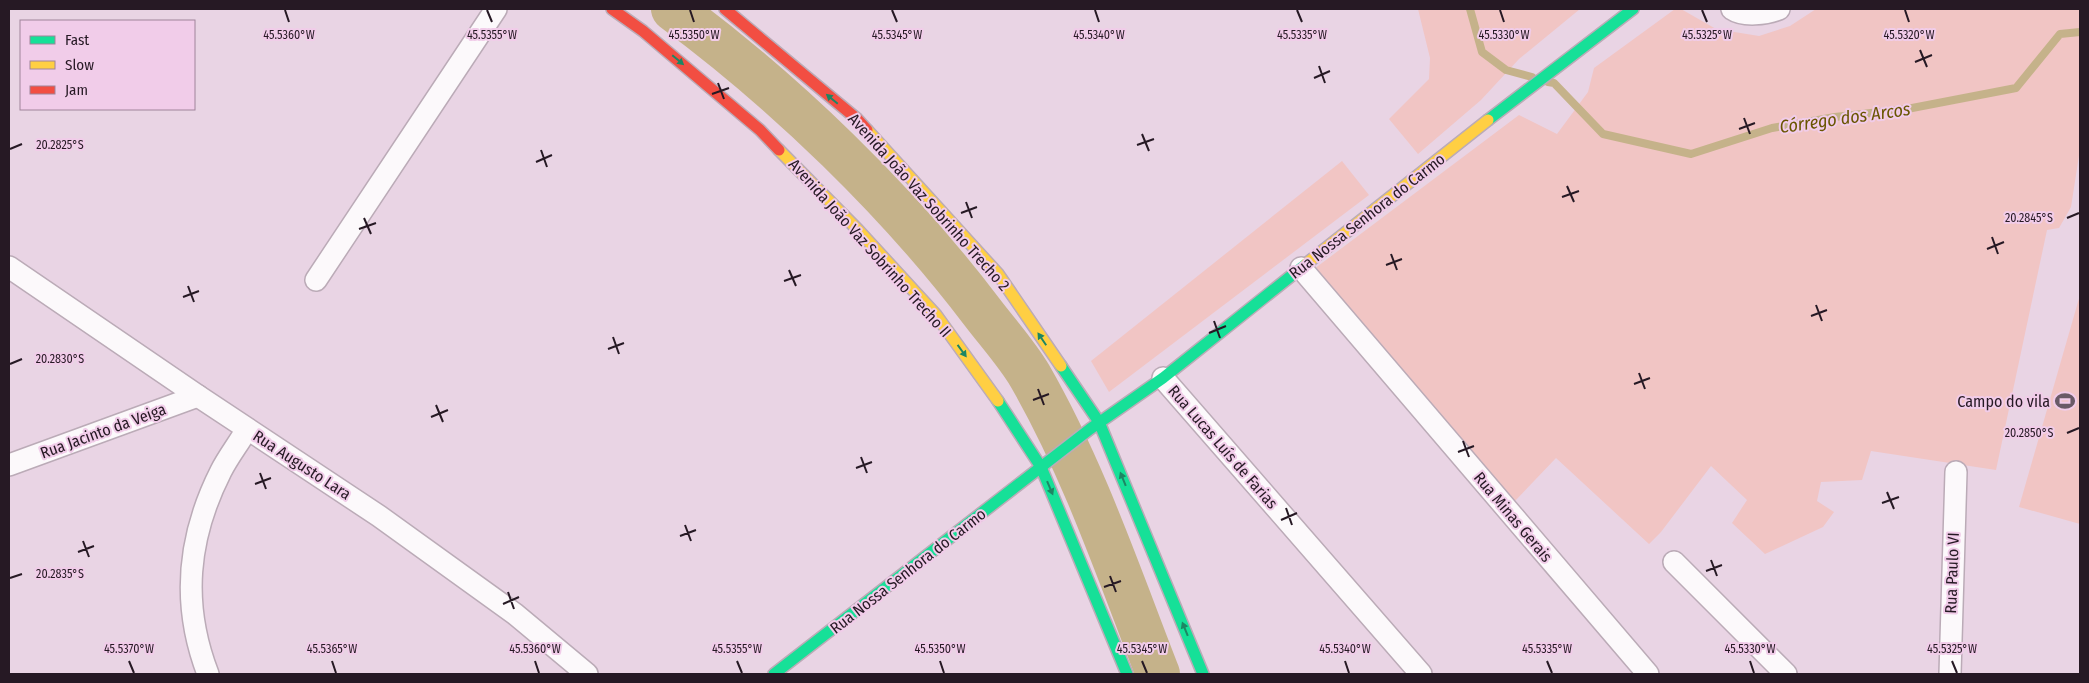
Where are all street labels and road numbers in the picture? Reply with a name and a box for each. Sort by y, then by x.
street label: Avenida João Vaz Sobrinho Trecho 2 [844,109,1014,295]
street label: Rua Nossa Senhora do Carmo [1285,149,1449,283]
street label: Avenida João Vaz Sobrinho Trecho II [785,155,955,341]
street label: Rua Lucas Luís de Farias [1164,381,1282,513]
street label: Rua Jacinto da Veiga [38,399,169,463]
street label: Rua Augusto Lara [249,426,355,504]
street label: Rua Minas Gerais [1470,468,1556,566]
street label: Rua Nossa Senhora do Carmo [826,504,990,638]
street label: Rua Paulo VI [1941,532,1963,614]

